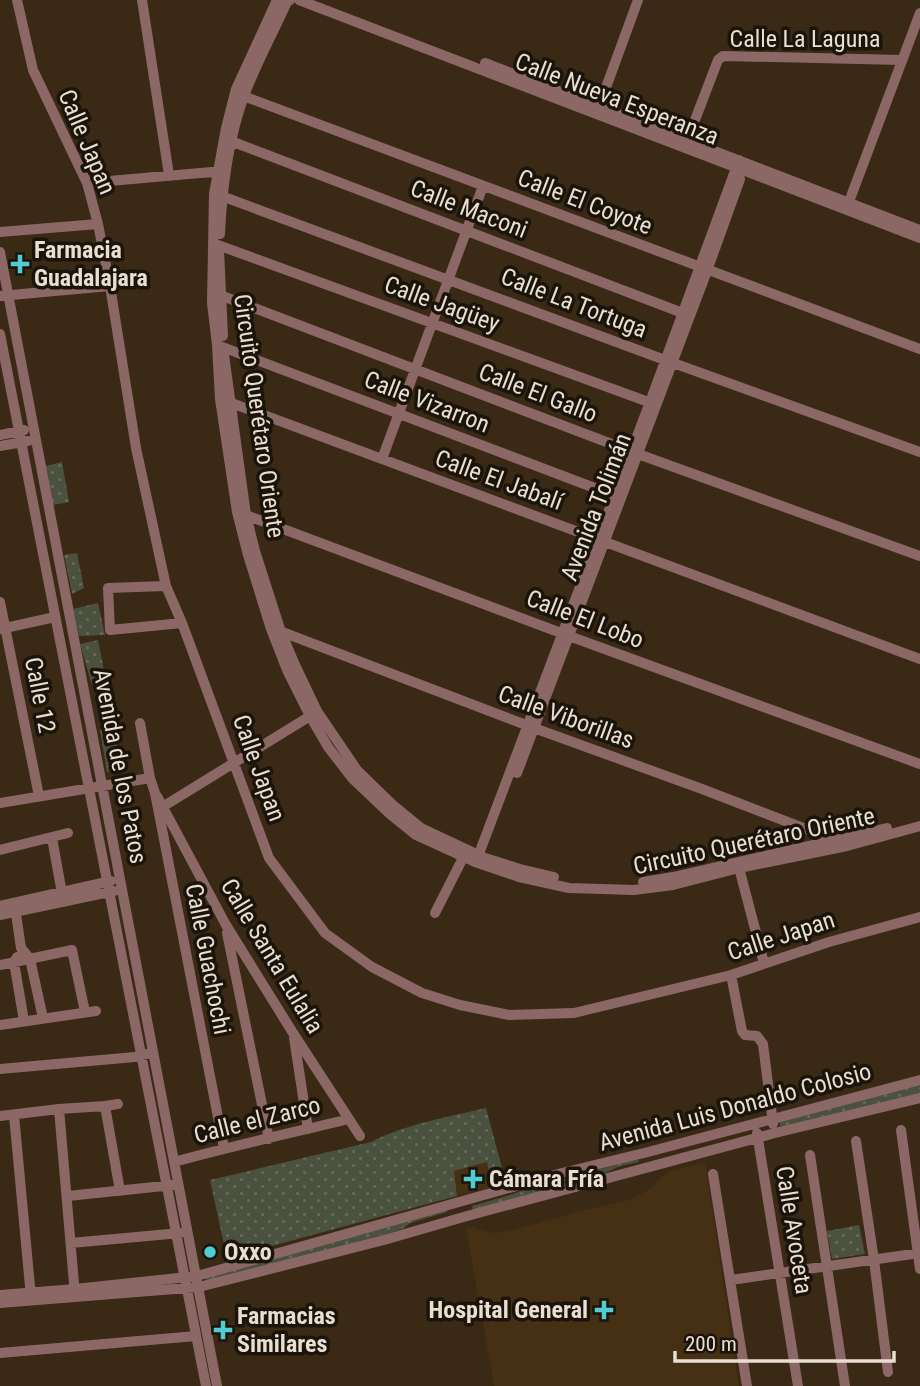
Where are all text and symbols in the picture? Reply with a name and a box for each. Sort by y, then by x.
street label: Calle La Laguna [730,25,880,53]
street label: Calle Nueva Esperanza [511,47,723,151]
street label: Calle Japan [52,85,122,199]
street label: Calle El Coyote [514,164,656,240]
street label: Calle Maconi [407,174,531,244]
place label: Farmacia Guadalajara [34,236,148,292]
marker: Farmacia Guadalajara [12,256,28,272]
street label: Calle La Tortuga [497,262,651,344]
street label: Calle Jagüey [381,270,503,338]
street label: Circuito Querétaro Oriente [228,292,290,540]
street label: Calle El Gallo [475,358,601,428]
street label: Calle Vizarron [360,365,494,439]
street label: Avenida Tolimán [555,429,637,585]
street label: Calle El Jabalí [432,444,568,516]
street label: Calle El Lobo [522,584,648,654]
street label: Calle 12 [19,655,61,735]
street label: Avenida de los Patos [87,666,153,866]
street label: Calle Viborillas [494,680,638,754]
street label: Calle Japan [227,711,291,825]
street label: Circuito Querétaro Oriente [631,802,877,880]
street label: Calle Santa Eulalia [215,874,329,1038]
street label: Calle Guachochi [180,881,236,1037]
street label: Calle Japan [724,906,838,966]
street label: Avenida Luis Donaldo Colosio [596,1057,874,1157]
street label: Calle el Zarco [191,1091,323,1149]
street label: Calle Avoceta [770,1164,818,1296]
place label: Cámara Fría [489,1165,604,1193]
marker: Cámara Fría [463,1169,483,1189]
place label: Oxxo [224,1238,272,1266]
marker: Oxxo [202,1244,218,1260]
place label: Hospital General [428,1296,588,1324]
marker: Hospital General [594,1300,614,1320]
place label: Farmacias Similares [237,1302,336,1358]
scale bar [675,1320,894,1364]
marker: Farmacias Similares [215,1322,231,1338]
text: 200 m [685,1332,737,1356]

